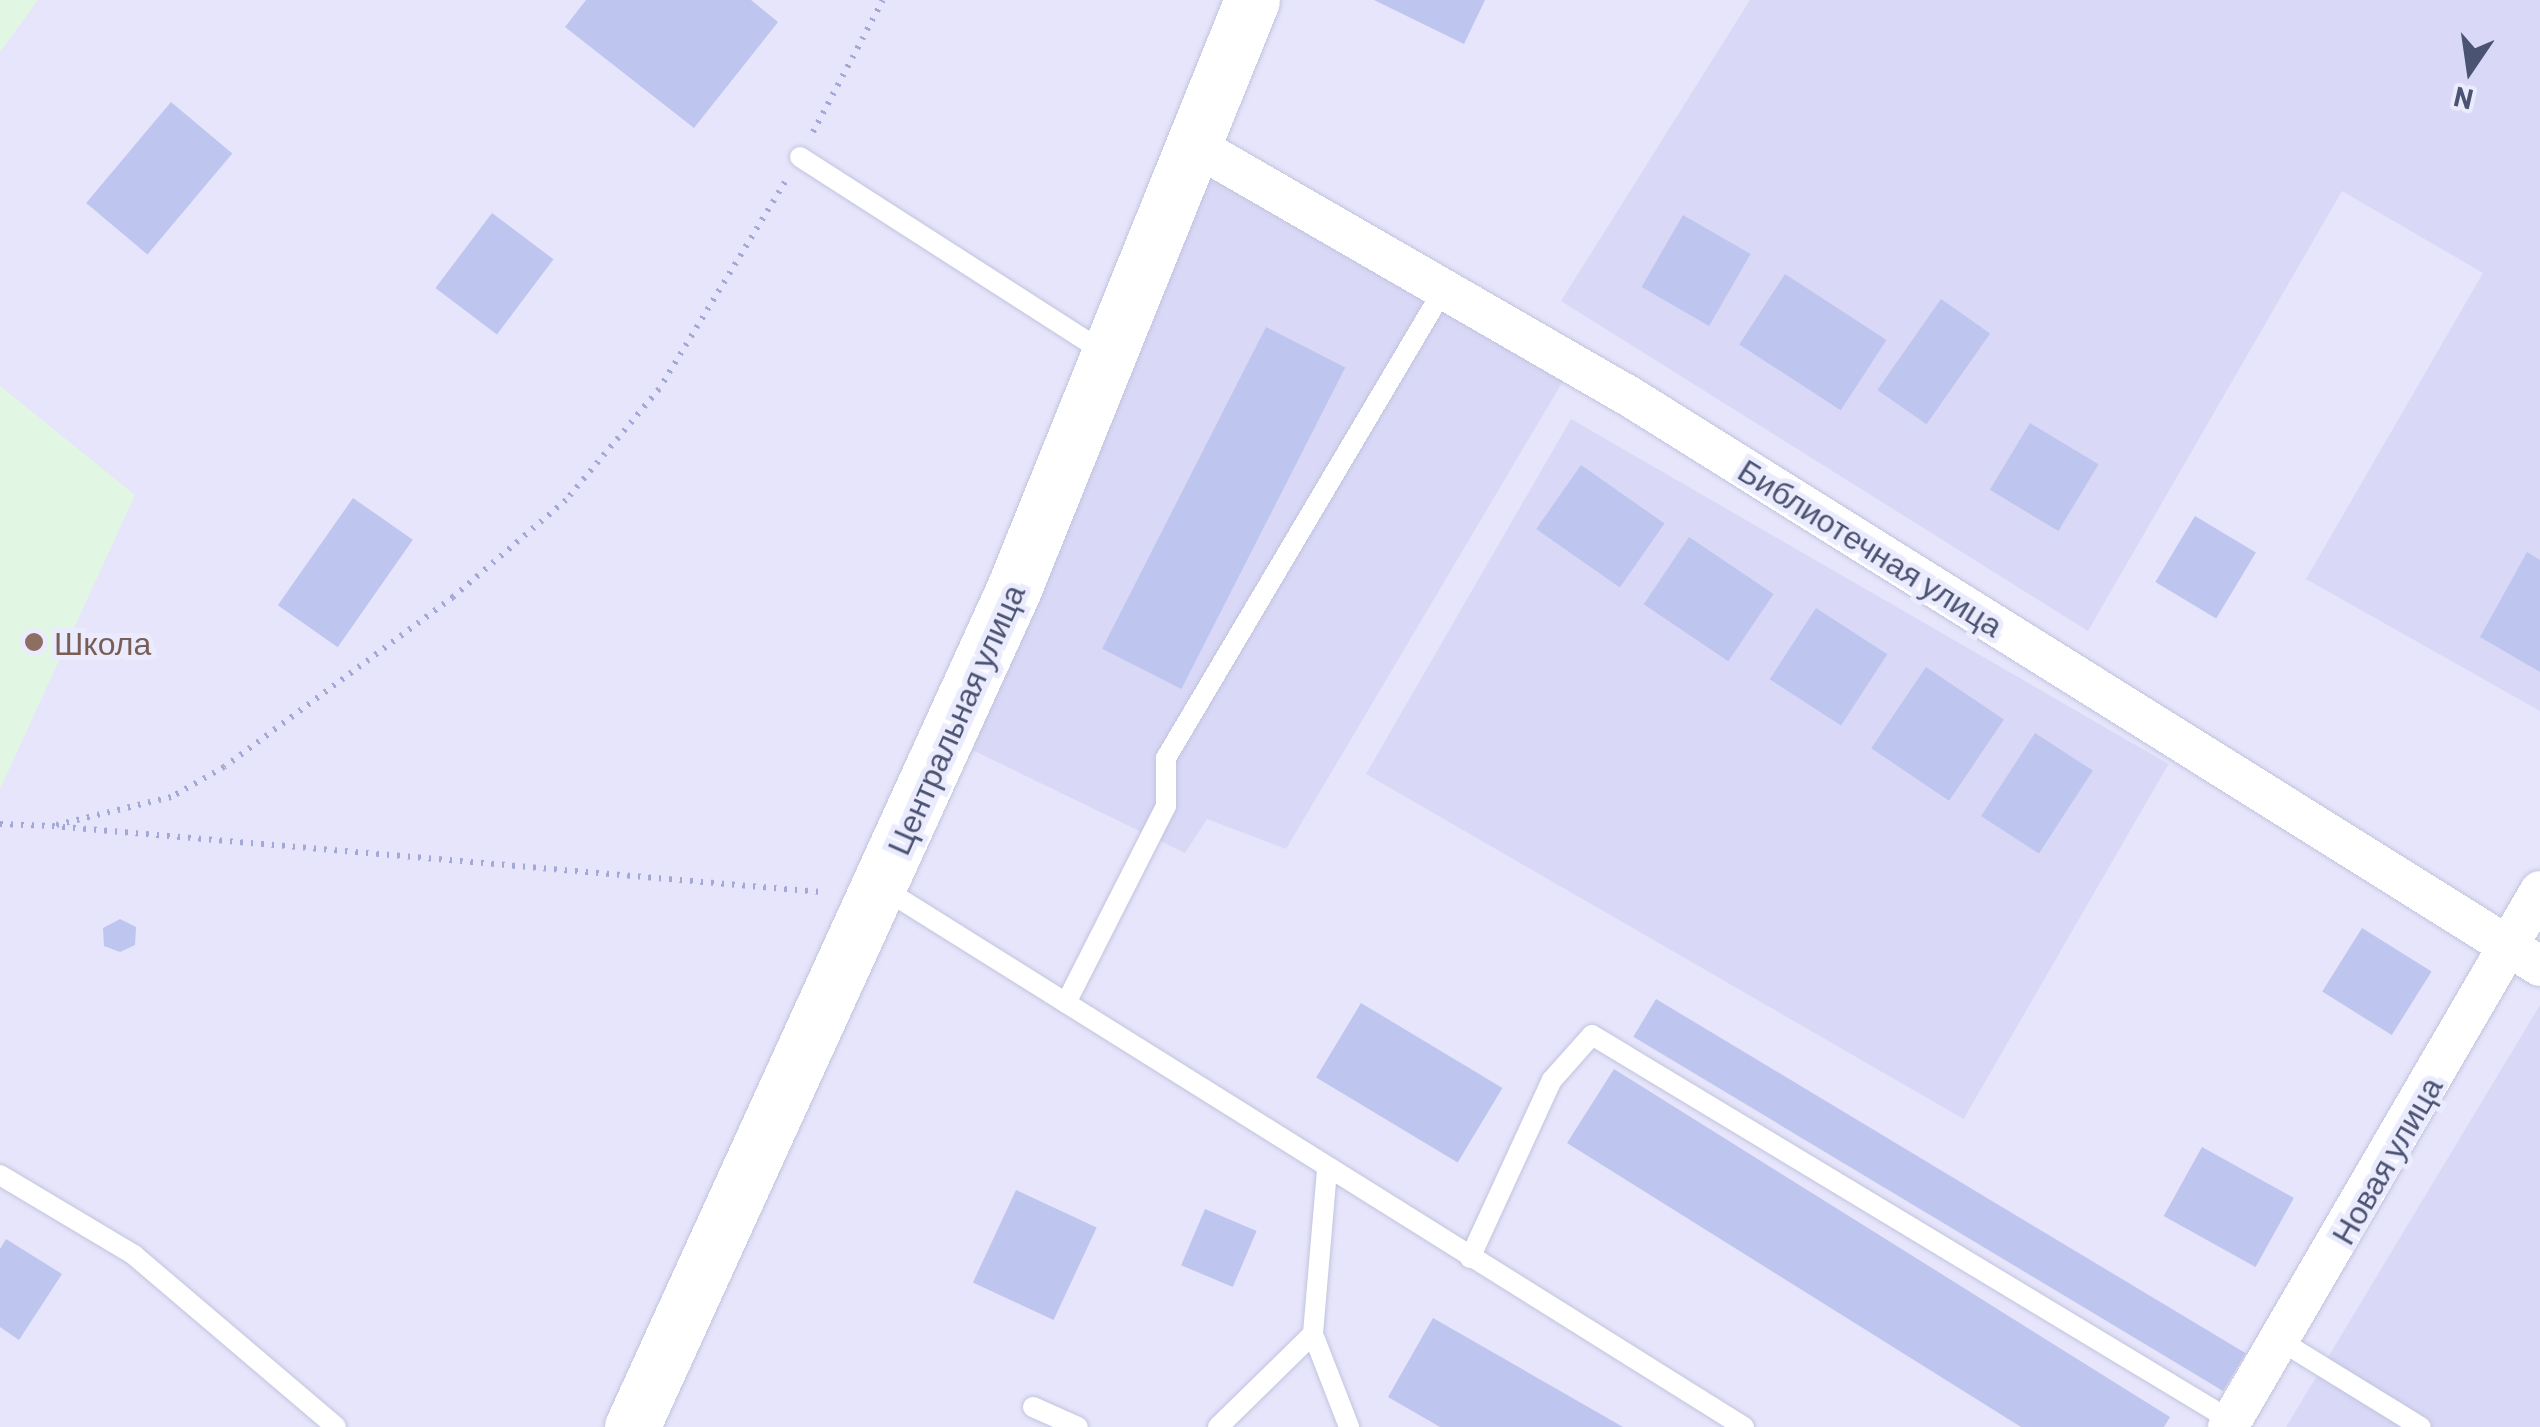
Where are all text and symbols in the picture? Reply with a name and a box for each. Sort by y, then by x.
north arrow [2420,20,2520,120]
text: N [2450,81,2476,118]
street label: Библиотечная улица [1732,450,2010,644]
street label: Центральная улица [878,578,1032,860]
place label: Школа [54,623,151,661]
marker: Школа [23,631,45,653]
street label: Новая улица [2323,1069,2449,1251]

